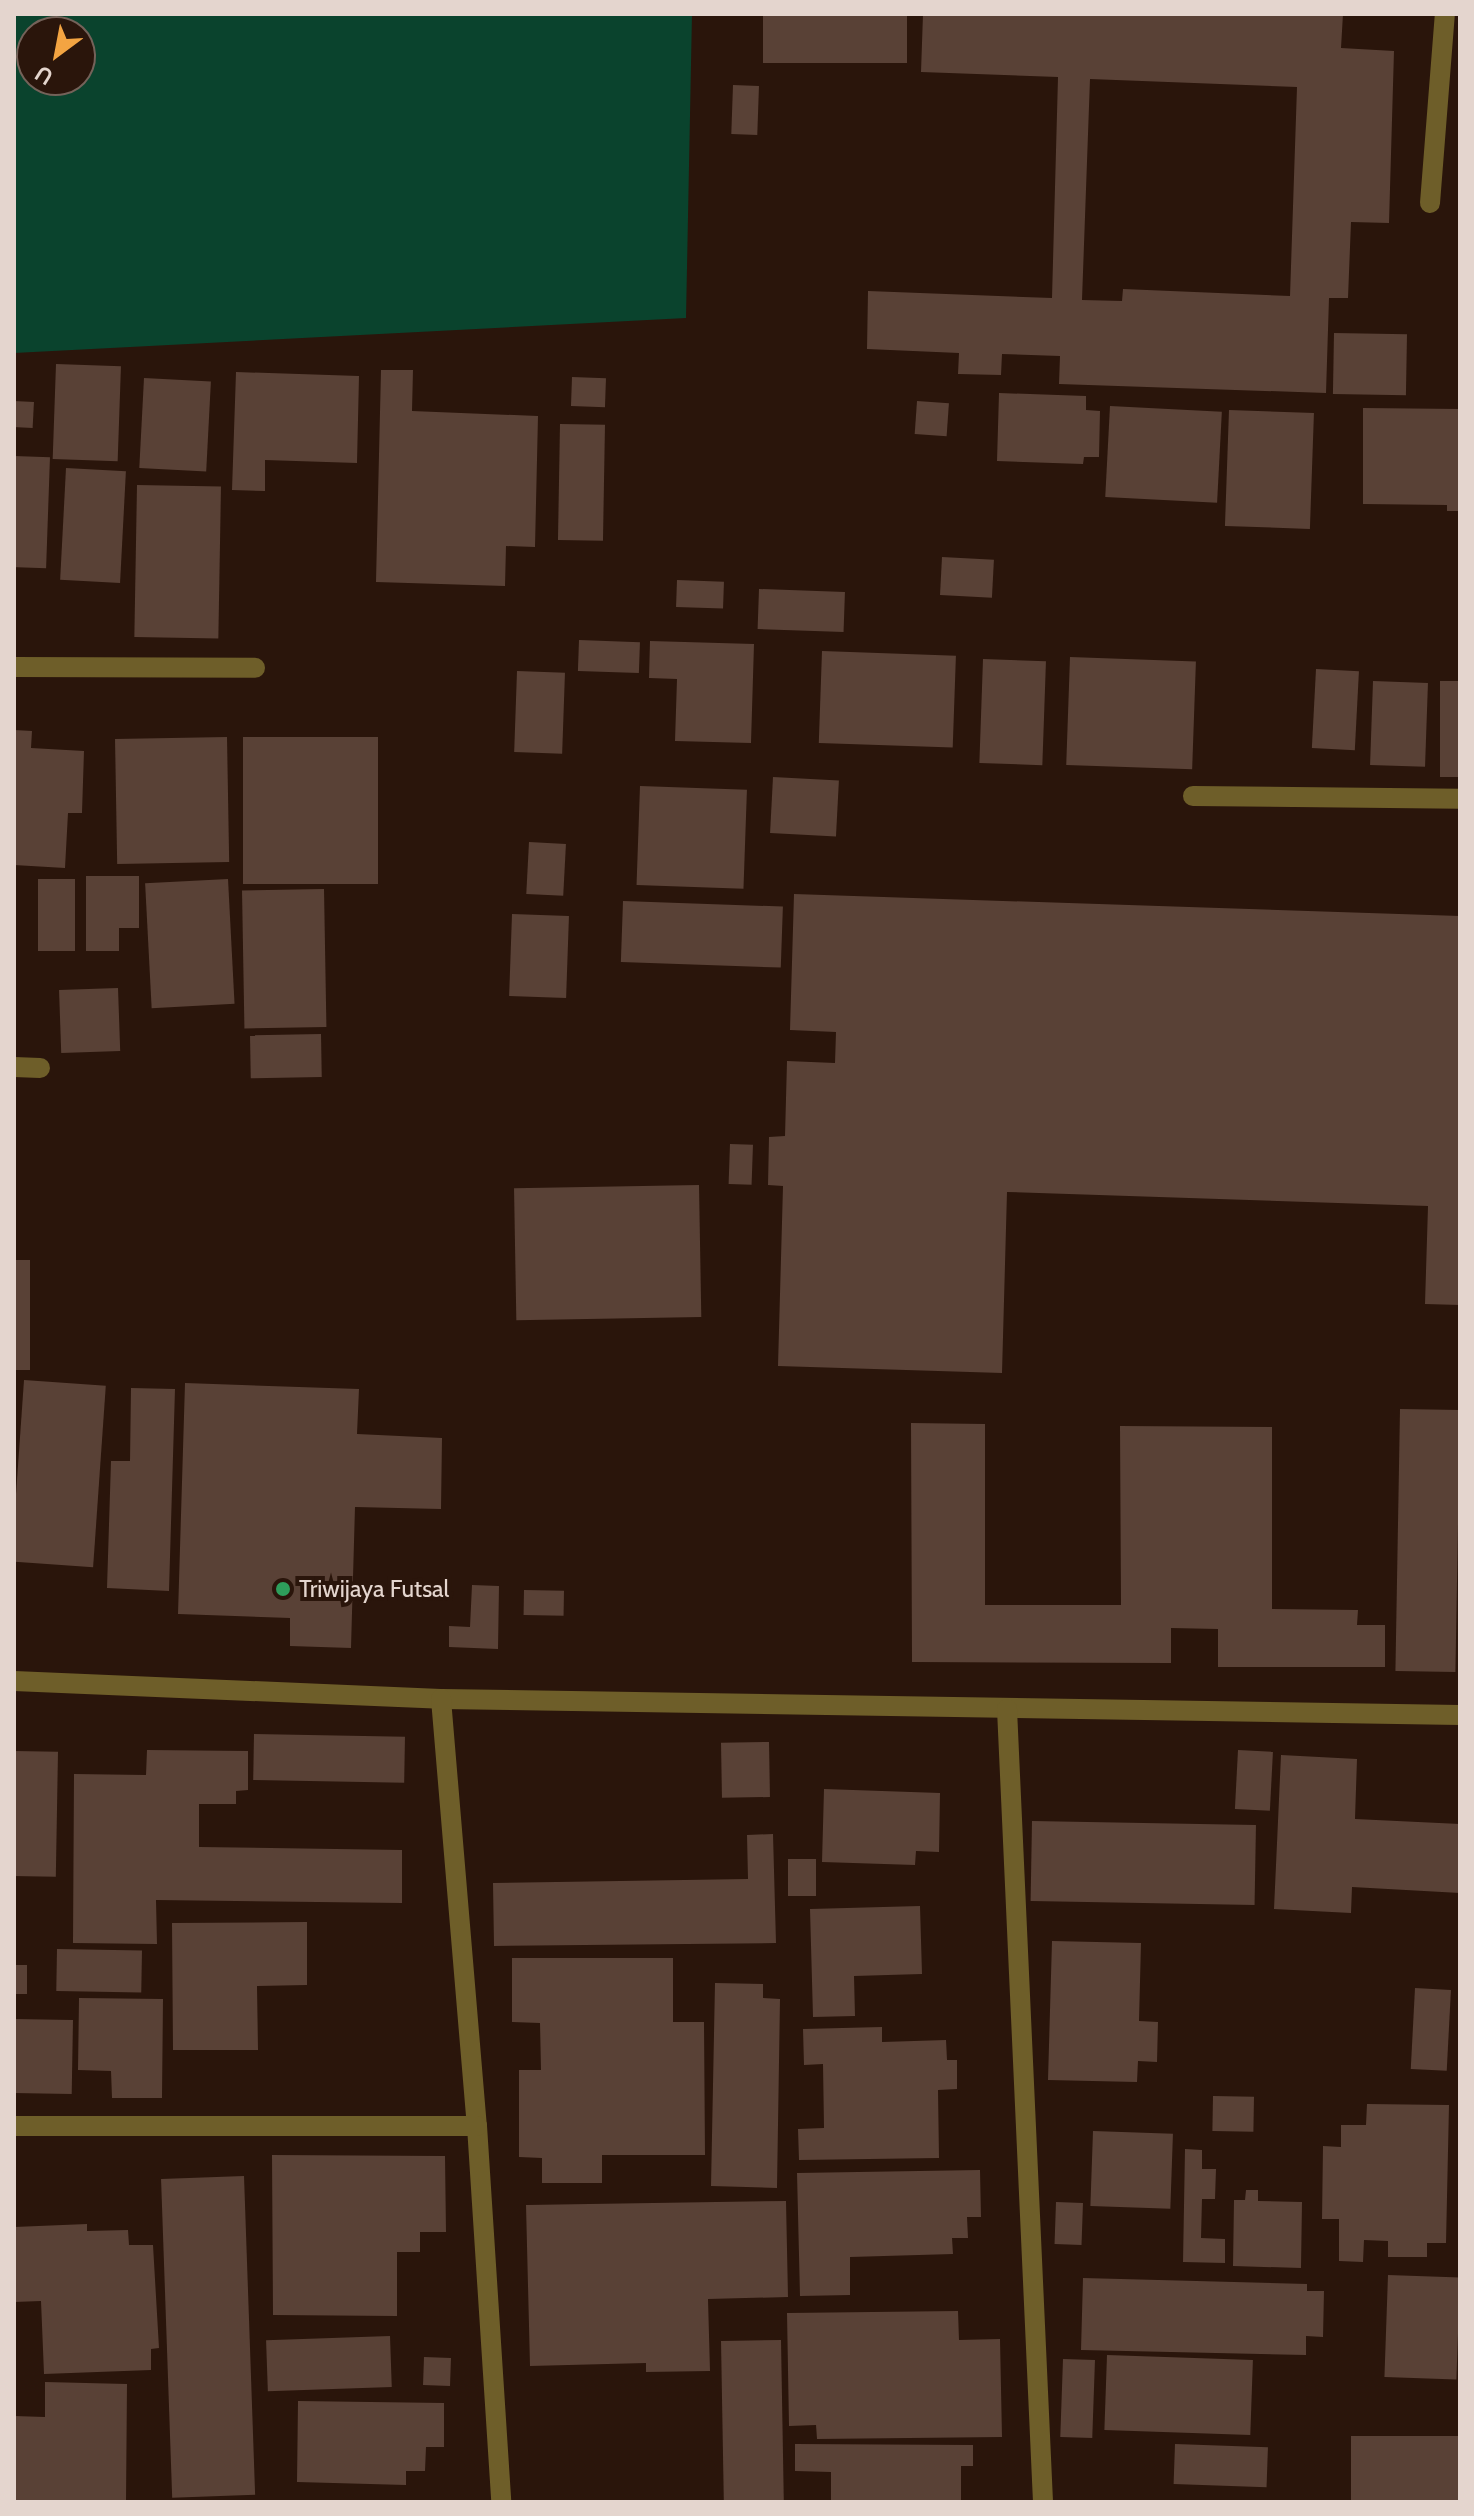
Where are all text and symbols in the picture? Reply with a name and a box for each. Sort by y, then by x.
north arrow [16,16,96,96]
text: U [30,59,58,91]
place label: Triwijaya Futsal [299,1575,449,1603]
marker: Triwijaya Futsal [274,1580,292,1598]

